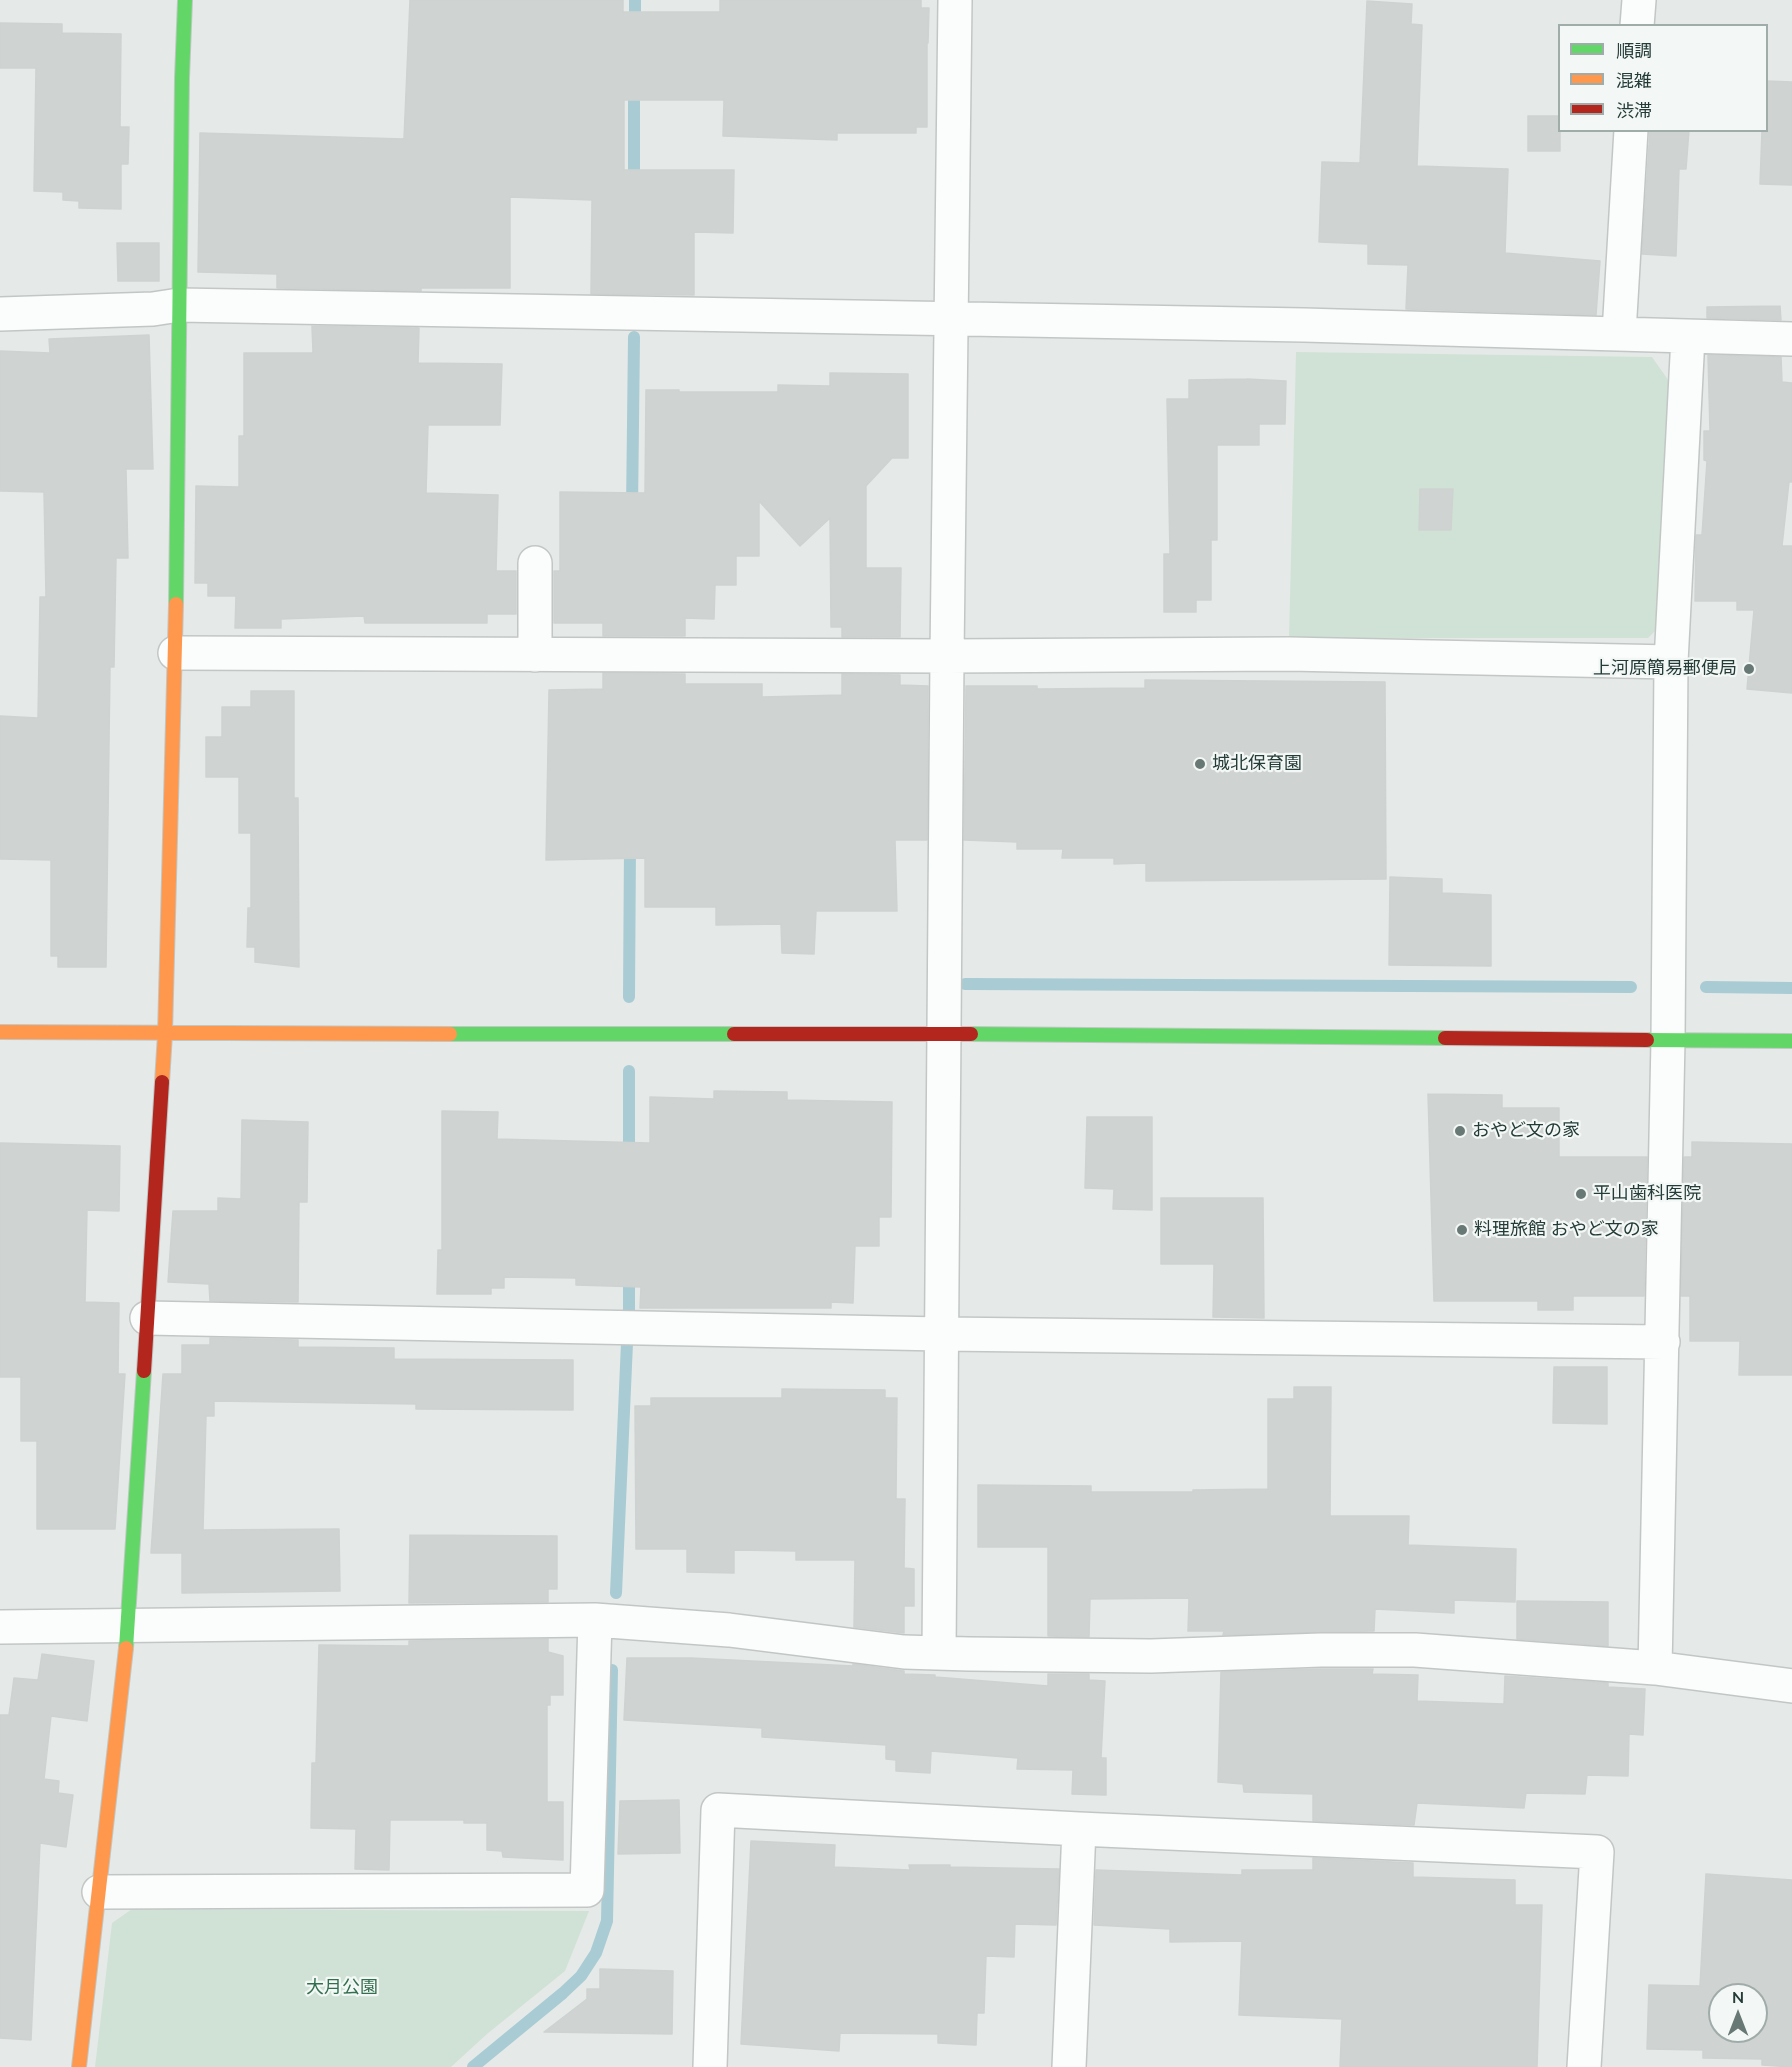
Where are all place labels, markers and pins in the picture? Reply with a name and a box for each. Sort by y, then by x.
place label: 上河原簡易郵便局 [1593,658,1737,680]
marker: 上河原簡易郵便局 [1742,662,1756,676]
place label: 城北保育園 [1212,753,1302,775]
marker: 城北保育園 [1193,757,1207,771]
place label: おやど文の家 [1472,1120,1580,1142]
marker: おやど文の家 [1453,1124,1467,1138]
place label: 平山歯科医院 [1593,1183,1701,1205]
marker: 平山歯科医院 [1574,1187,1588,1201]
place label: 料理旅館 おやど文の家 [1474,1219,1659,1241]
marker: 料理旅館 おやど文の家 [1455,1223,1469,1237]

